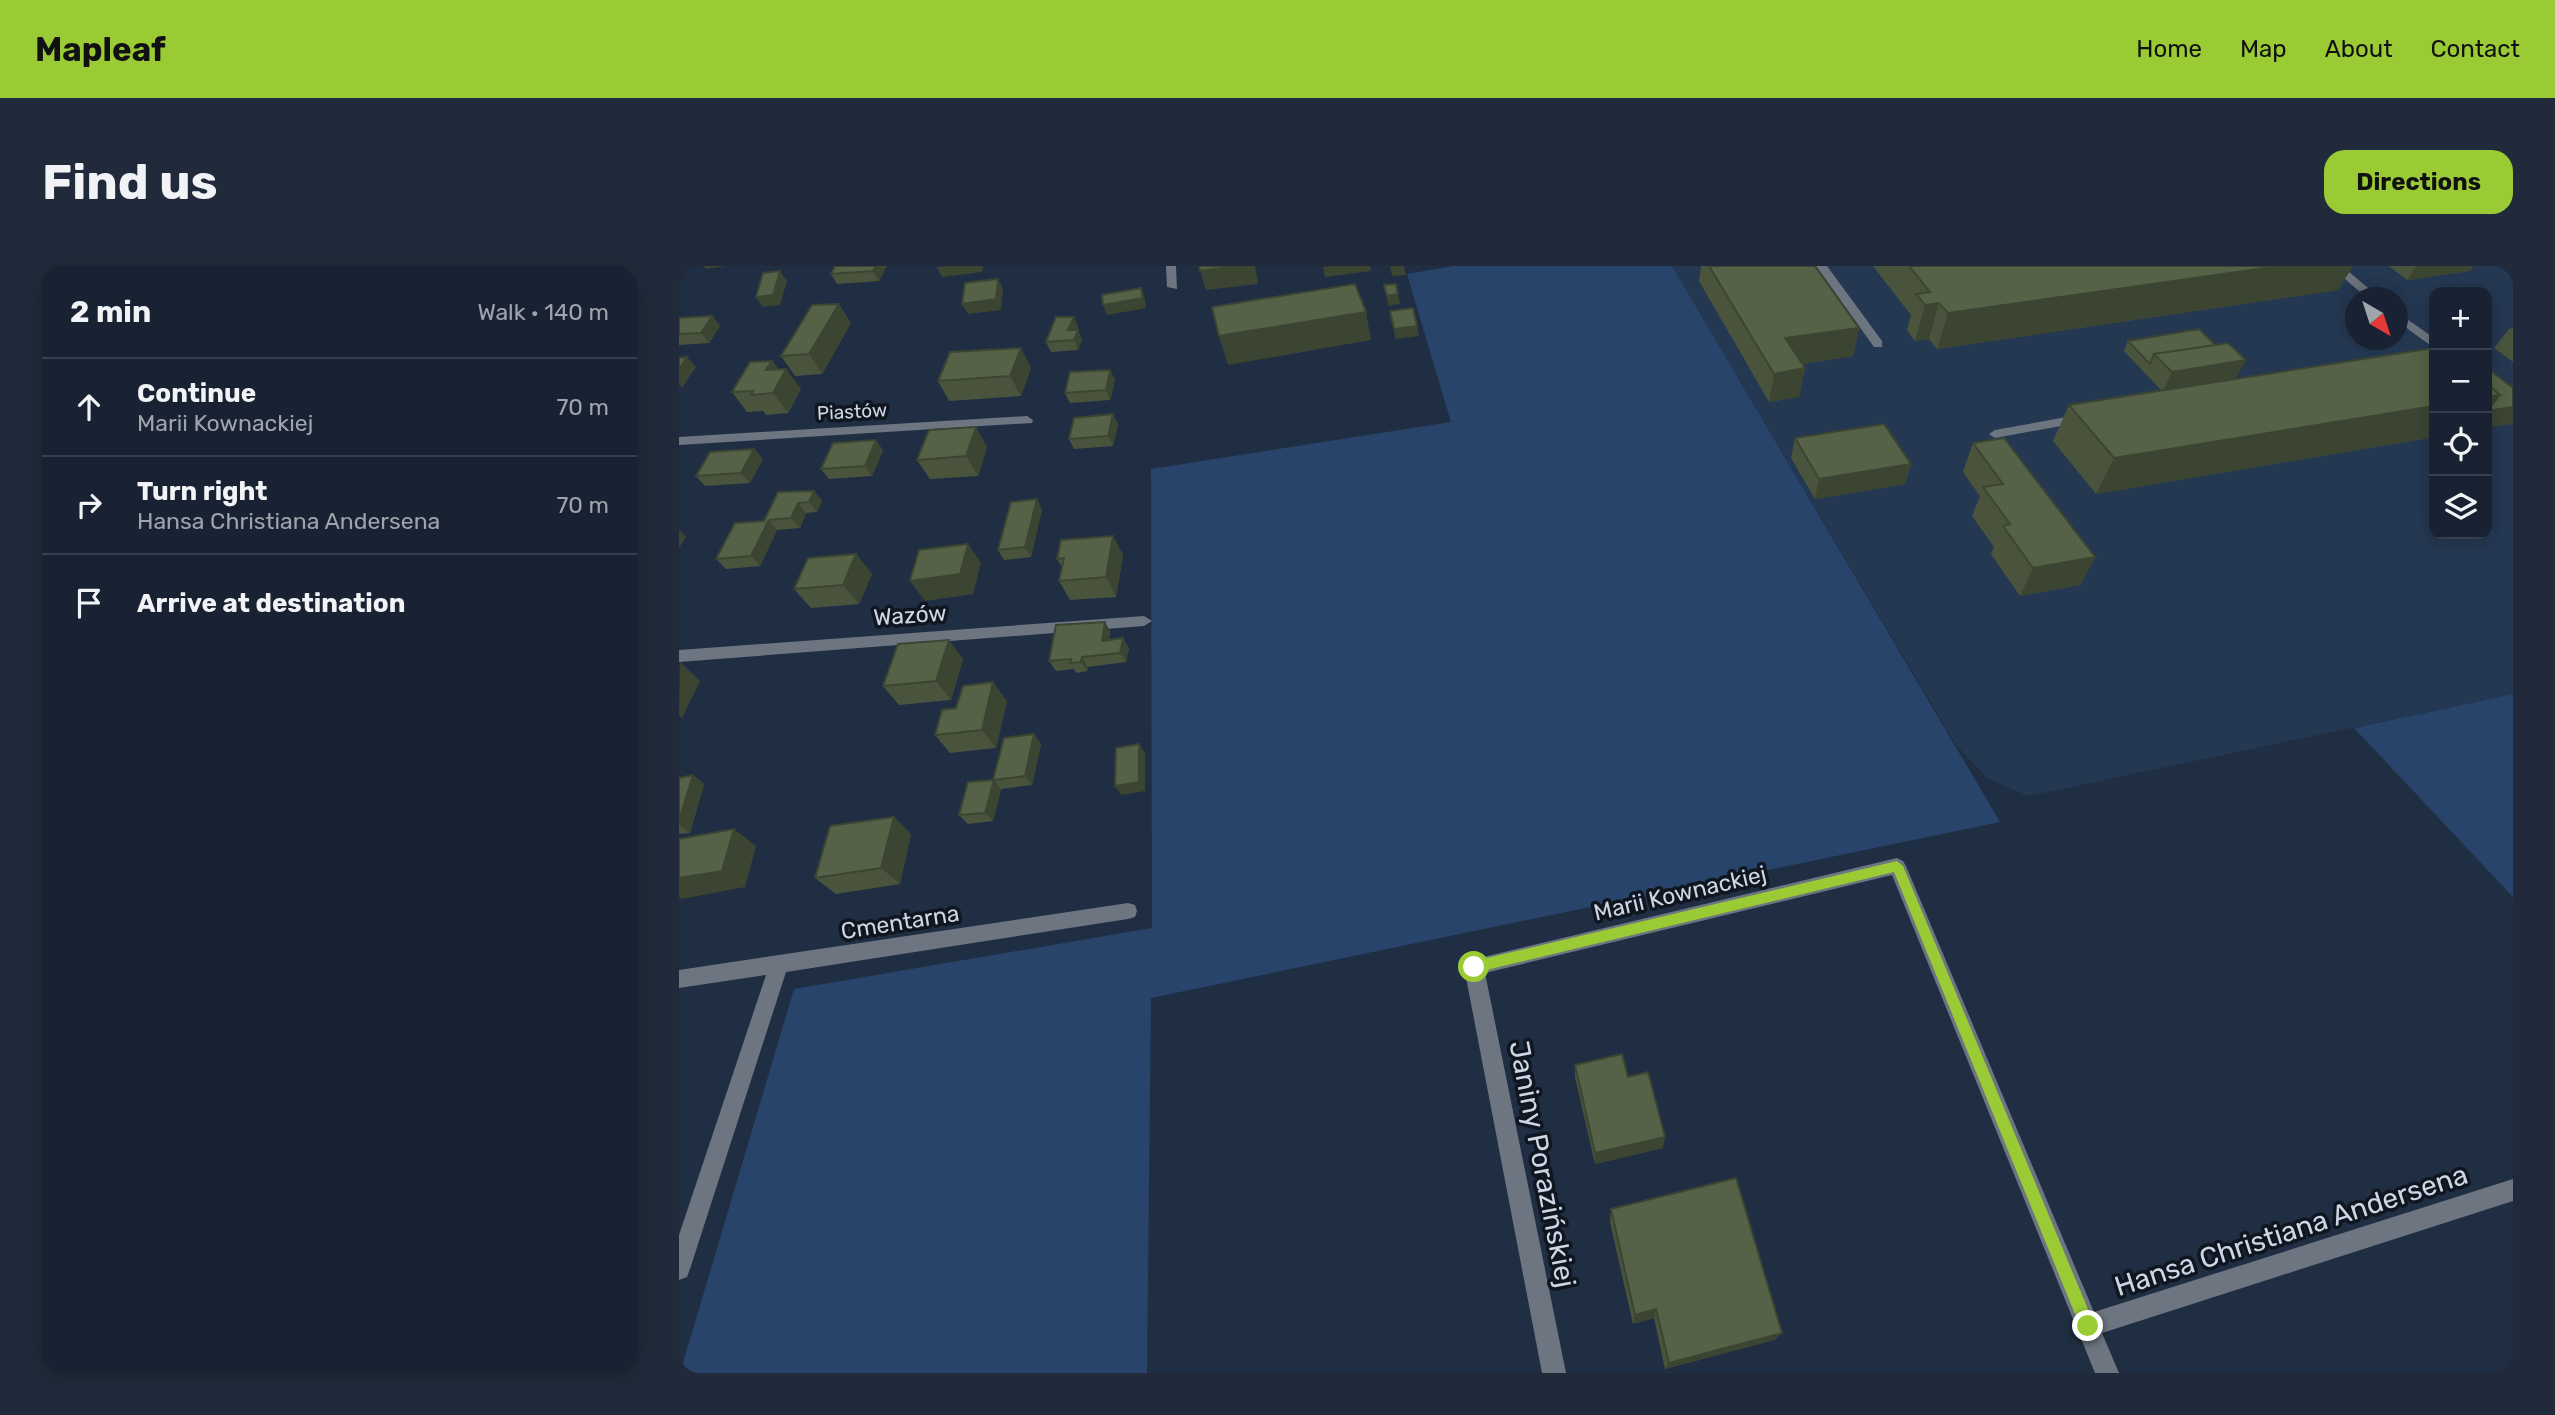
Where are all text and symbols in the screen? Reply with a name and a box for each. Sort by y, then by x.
text: Mapleaf [35,30,166,69]
text: Home [2136,35,2202,63]
text: Map [2240,35,2287,63]
text: About [2325,35,2393,63]
text: Contact [2431,35,2520,63]
button: Directions [2324,150,2513,214]
text: Find us [42,153,218,211]
north arrow [2345,287,2408,350]
map controls [2429,287,2492,539]
button: + [2429,287,2492,350]
text: 2 min [70,294,151,330]
text: Walk · 140 m [477,298,609,326]
button: − [2429,350,2492,413]
text: Continue [137,378,256,409]
icon: ahead [70,388,108,426]
text: 70 m [557,393,609,421]
street label: Piastów [816,398,888,425]
text: Marii Kownackiej [137,409,313,437]
button: locate [2429,413,2492,476]
text: Turn right [137,476,267,507]
button: layers [2429,476,2492,539]
icon: right [70,486,108,524]
text: 70 m [557,491,609,519]
text: Hansa Christiana Andersena [137,507,440,535]
icon: arrive [70,584,108,622]
text: Arrive at destination [137,588,405,619]
street label: Wazów [872,598,948,632]
street label: Marii Kownackiej [1591,860,1769,926]
street label: Cmentarna [839,899,961,945]
route start [1458,951,1489,982]
street label: Janiny Porazińskiej [1502,1038,1583,1290]
street label: Hansa Christiana Andersena [2110,1158,2472,1303]
route end [2072,1310,2103,1341]

